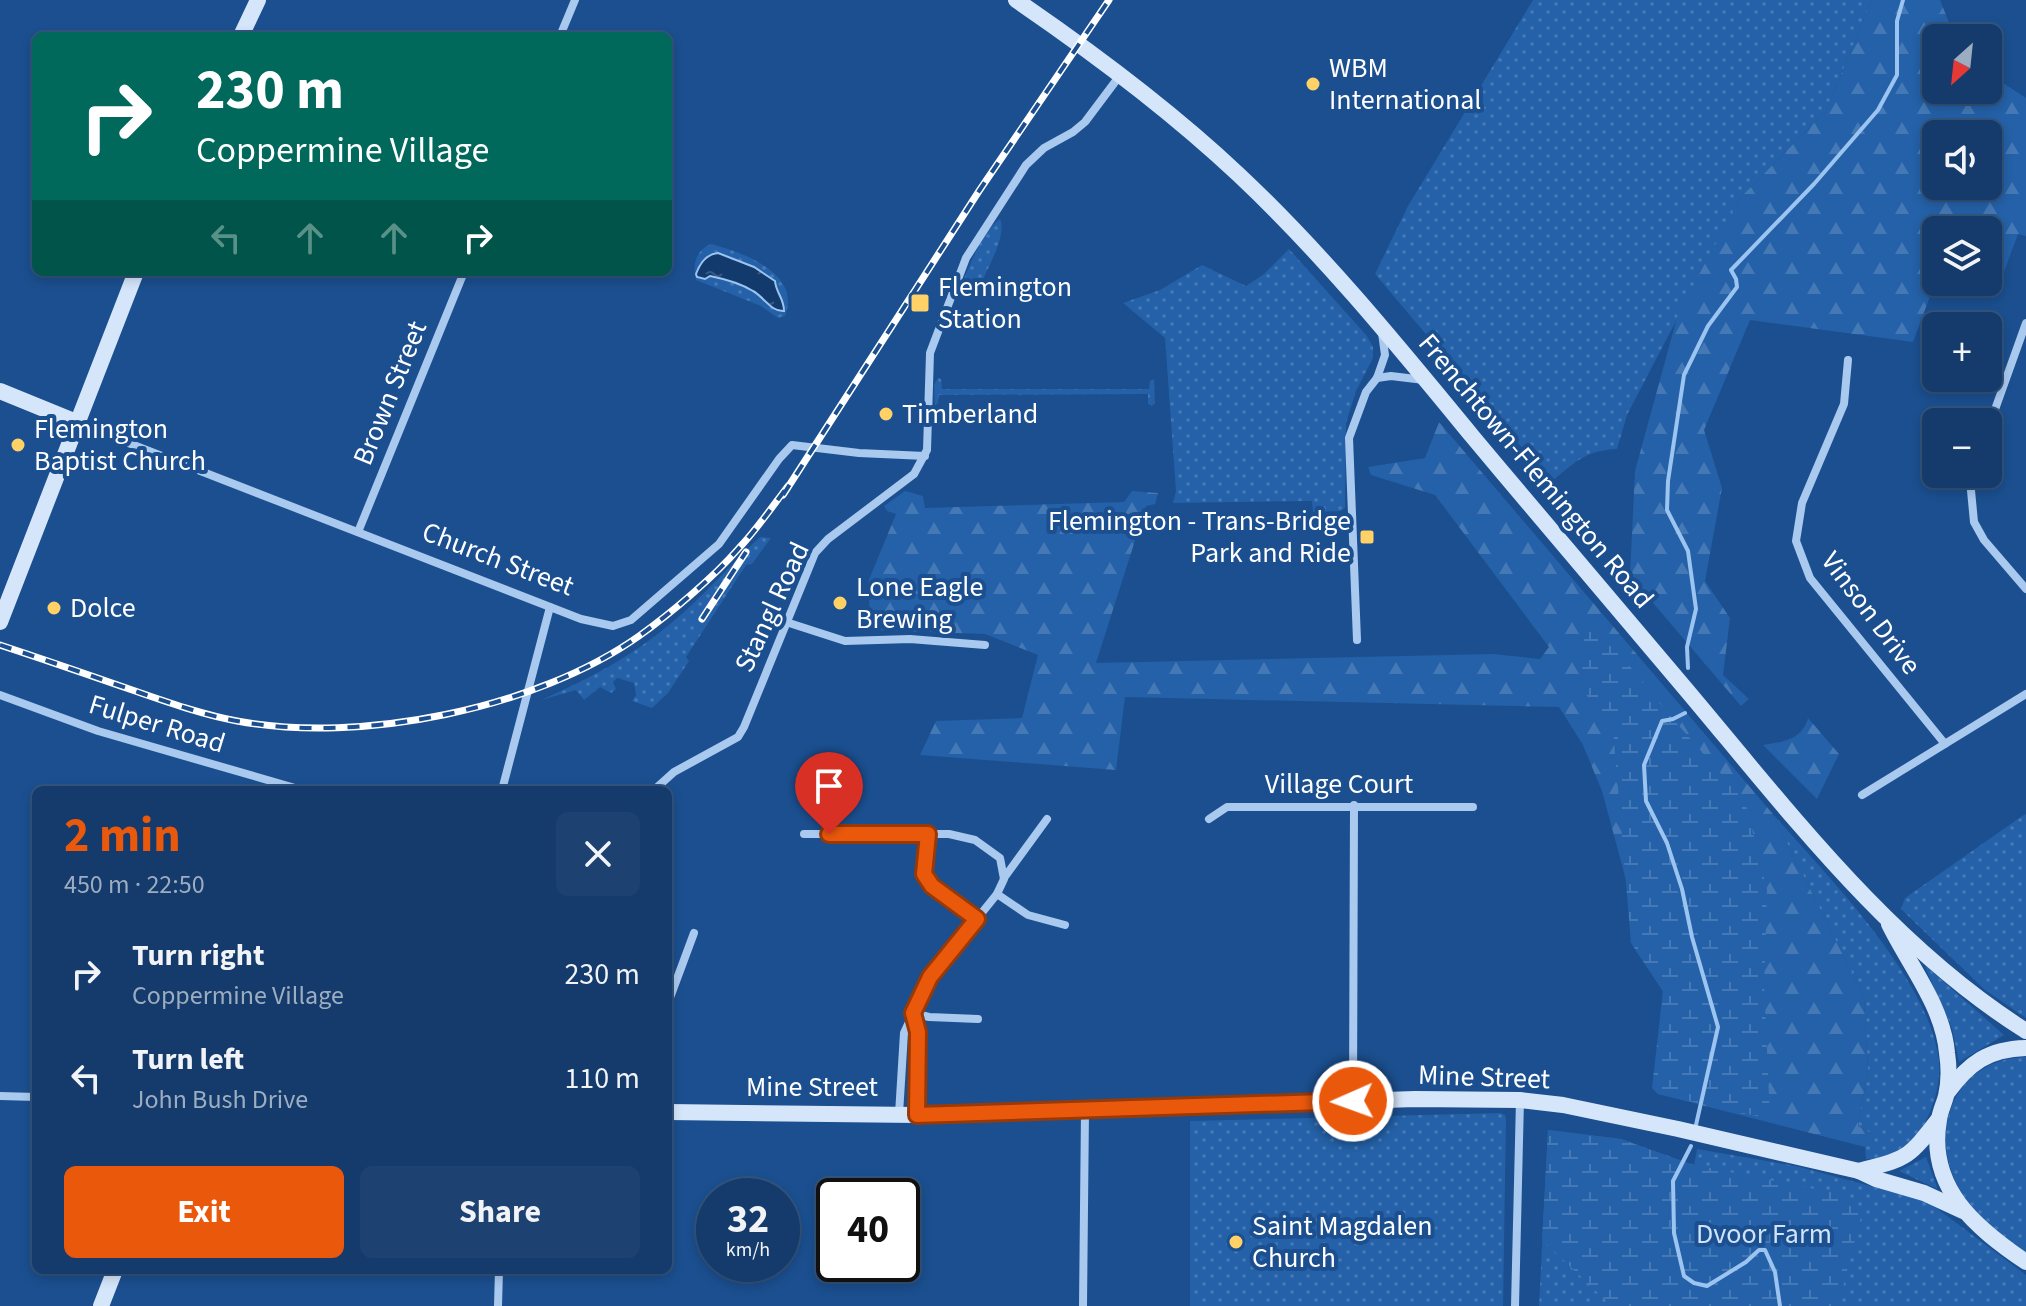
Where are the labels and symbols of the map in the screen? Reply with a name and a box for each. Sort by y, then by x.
north arrow [1922,24,2002,104]
place label: WBM International [1329,48,1482,120]
marker: WBM International [1304,75,1322,93]
place label: Flemington Station [938,267,1072,339]
marker: Flemington Station [909,292,931,314]
street label: Brown Street [343,314,437,471]
street label: Frenchtown-Flemington Road [1409,325,1663,617]
place label: Timberland [902,394,1038,434]
marker: Timberland [877,405,895,423]
place label: Flemington Baptist Church [34,409,206,481]
marker: Flemington Baptist Church [9,436,27,454]
place label: Flemington - Trans-Bridge Park and Ride [1048,501,1351,573]
street label: Church Street [416,512,580,606]
marker: Flemington - Trans-Bridge Park and Ride [1358,528,1376,546]
street label: Stangl Road [724,535,820,679]
street label: Vinson Drive [1811,543,1931,683]
place label: Lone Eagle Brewing [856,567,983,639]
place label: Dolce [70,588,136,628]
marker: Lone Eagle Brewing [831,594,849,612]
marker: Dolce [45,599,63,617]
street label: Fulper Road [84,684,230,764]
pin [795,752,863,834]
street label: Village Court [1265,764,1414,804]
street label: Mine Street [1417,1055,1551,1099]
position arrow [1311,1059,1395,1143]
street label: Mine Street [746,1067,879,1107]
speed limit sign: 40 [816,1178,920,1282]
place label: Saint Magdalen Church [1252,1206,1433,1278]
park label: Dvoor Farm [1696,1214,1832,1254]
marker: Saint Magdalen Church [1227,1233,1245,1251]

